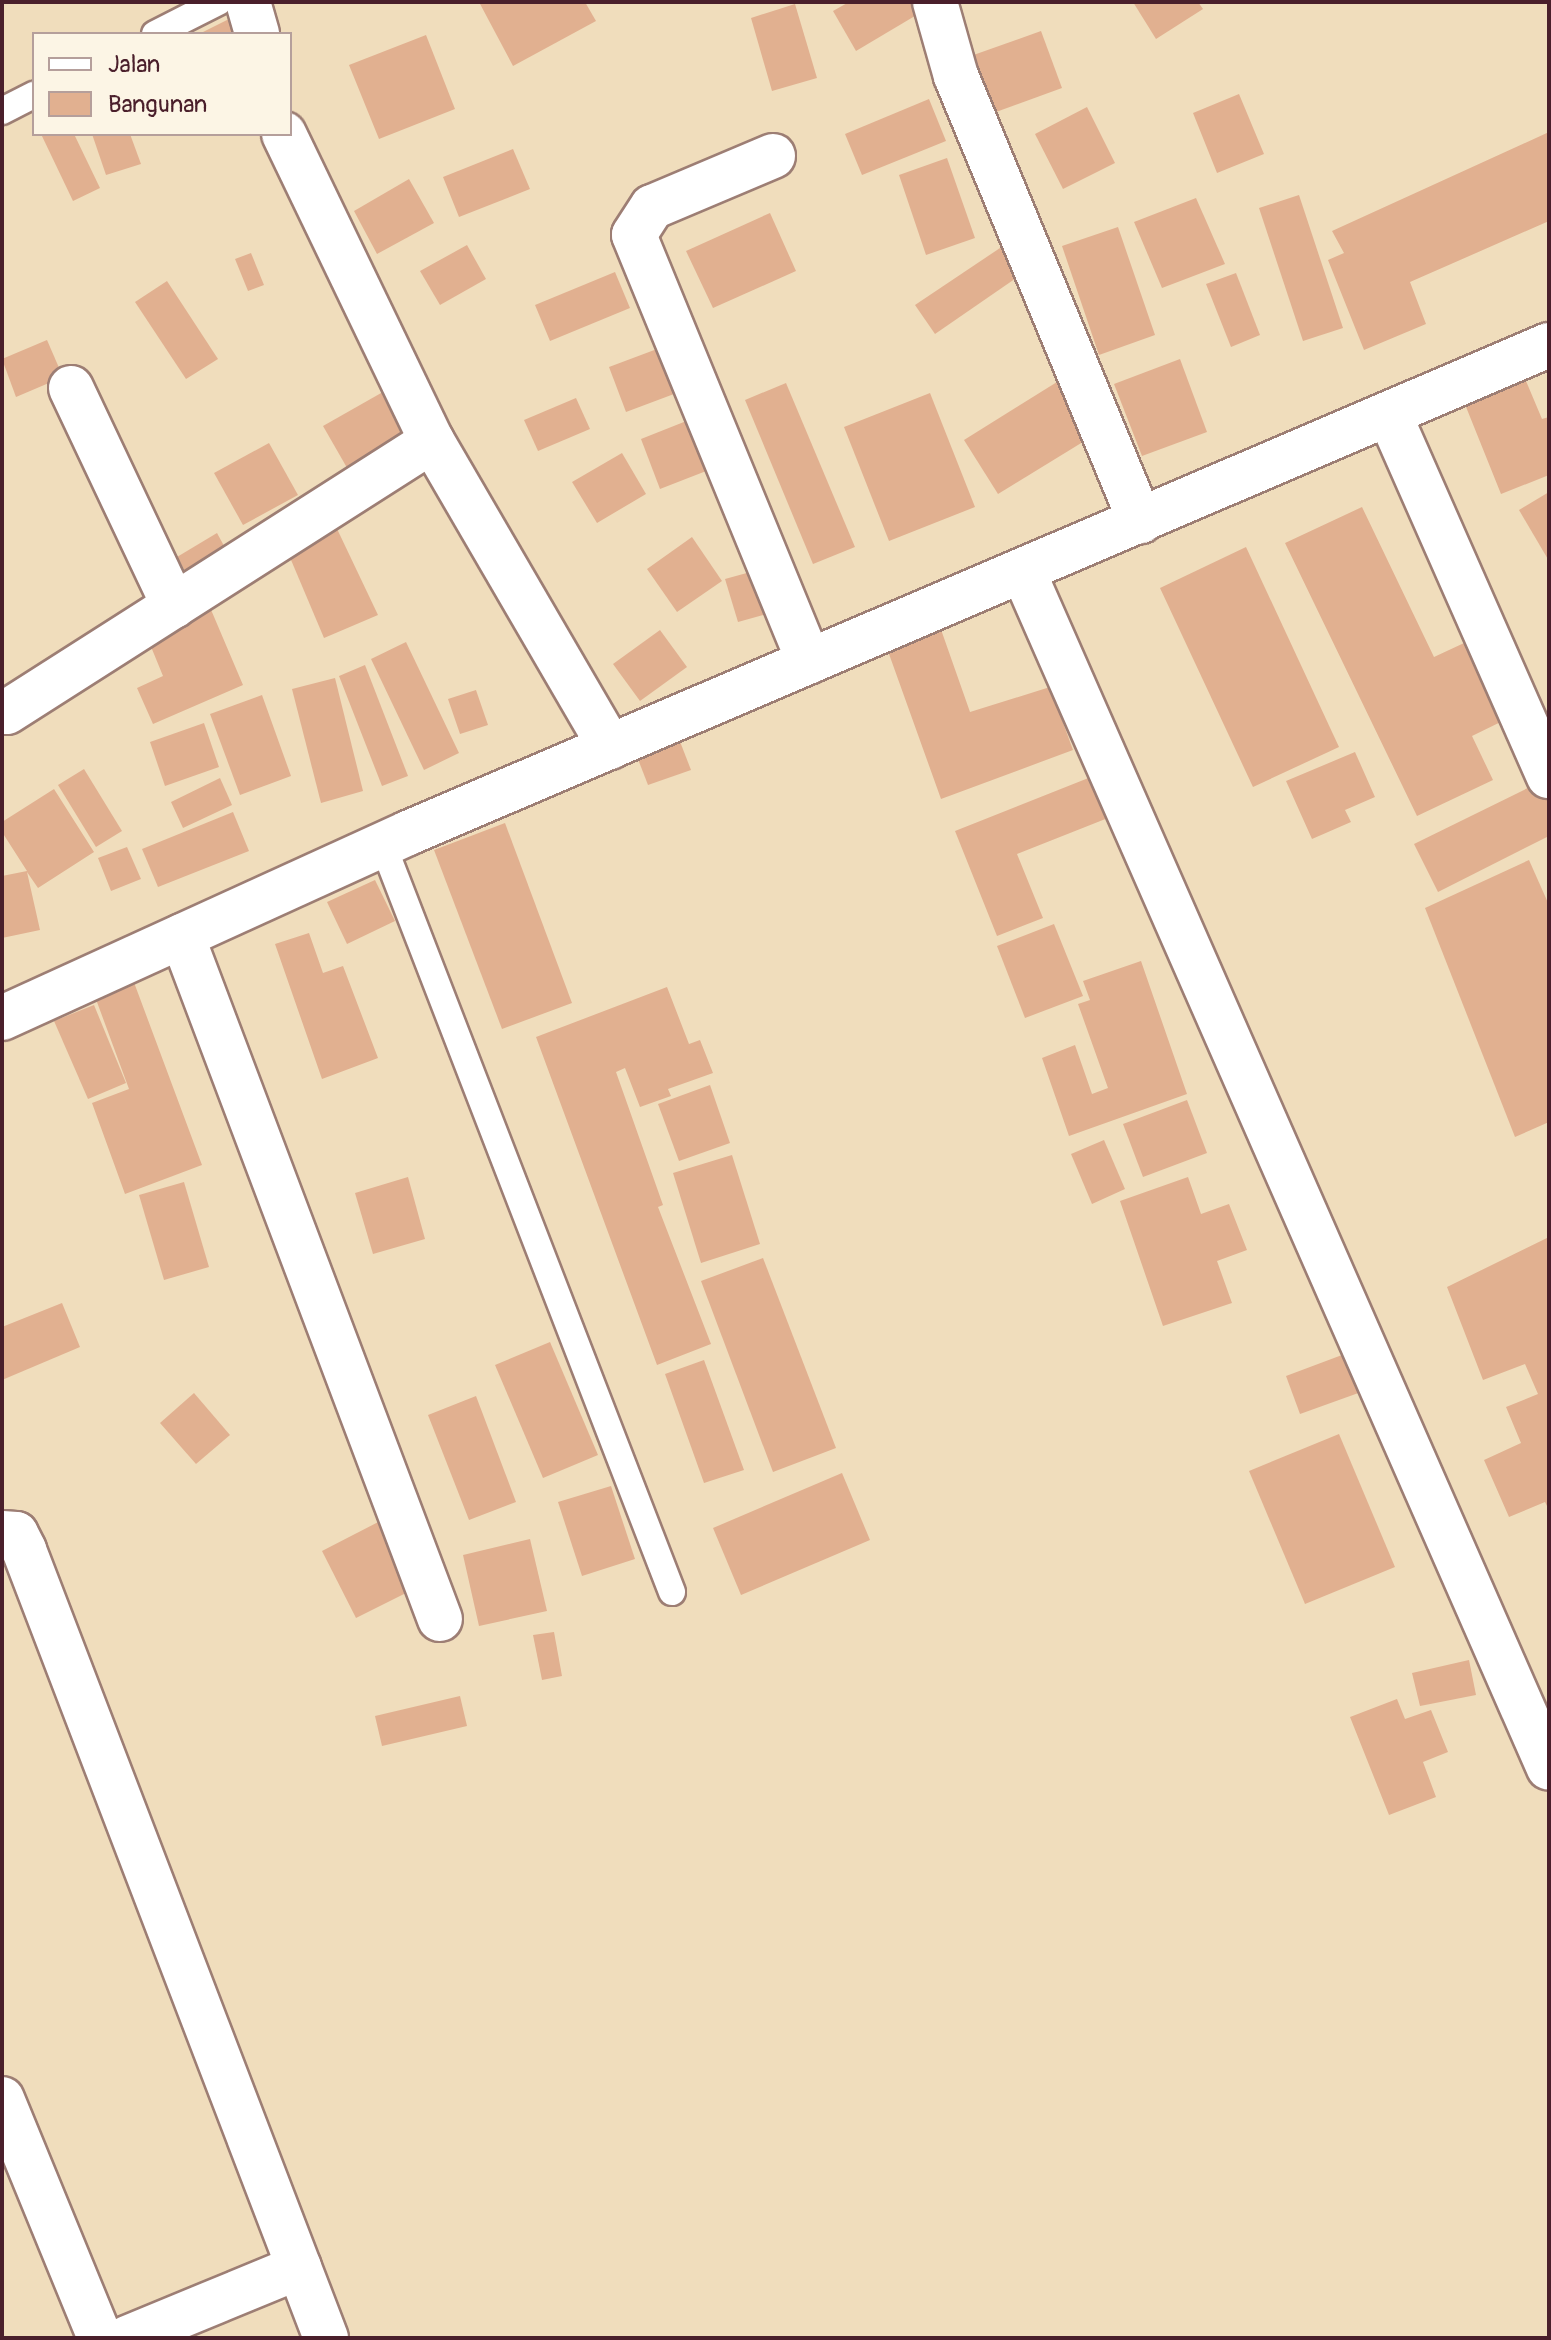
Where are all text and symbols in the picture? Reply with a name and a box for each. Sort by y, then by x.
legend [32,32,292,136]
text: Jalan [108,50,160,79]
text: Bangunan [108,90,207,119]

